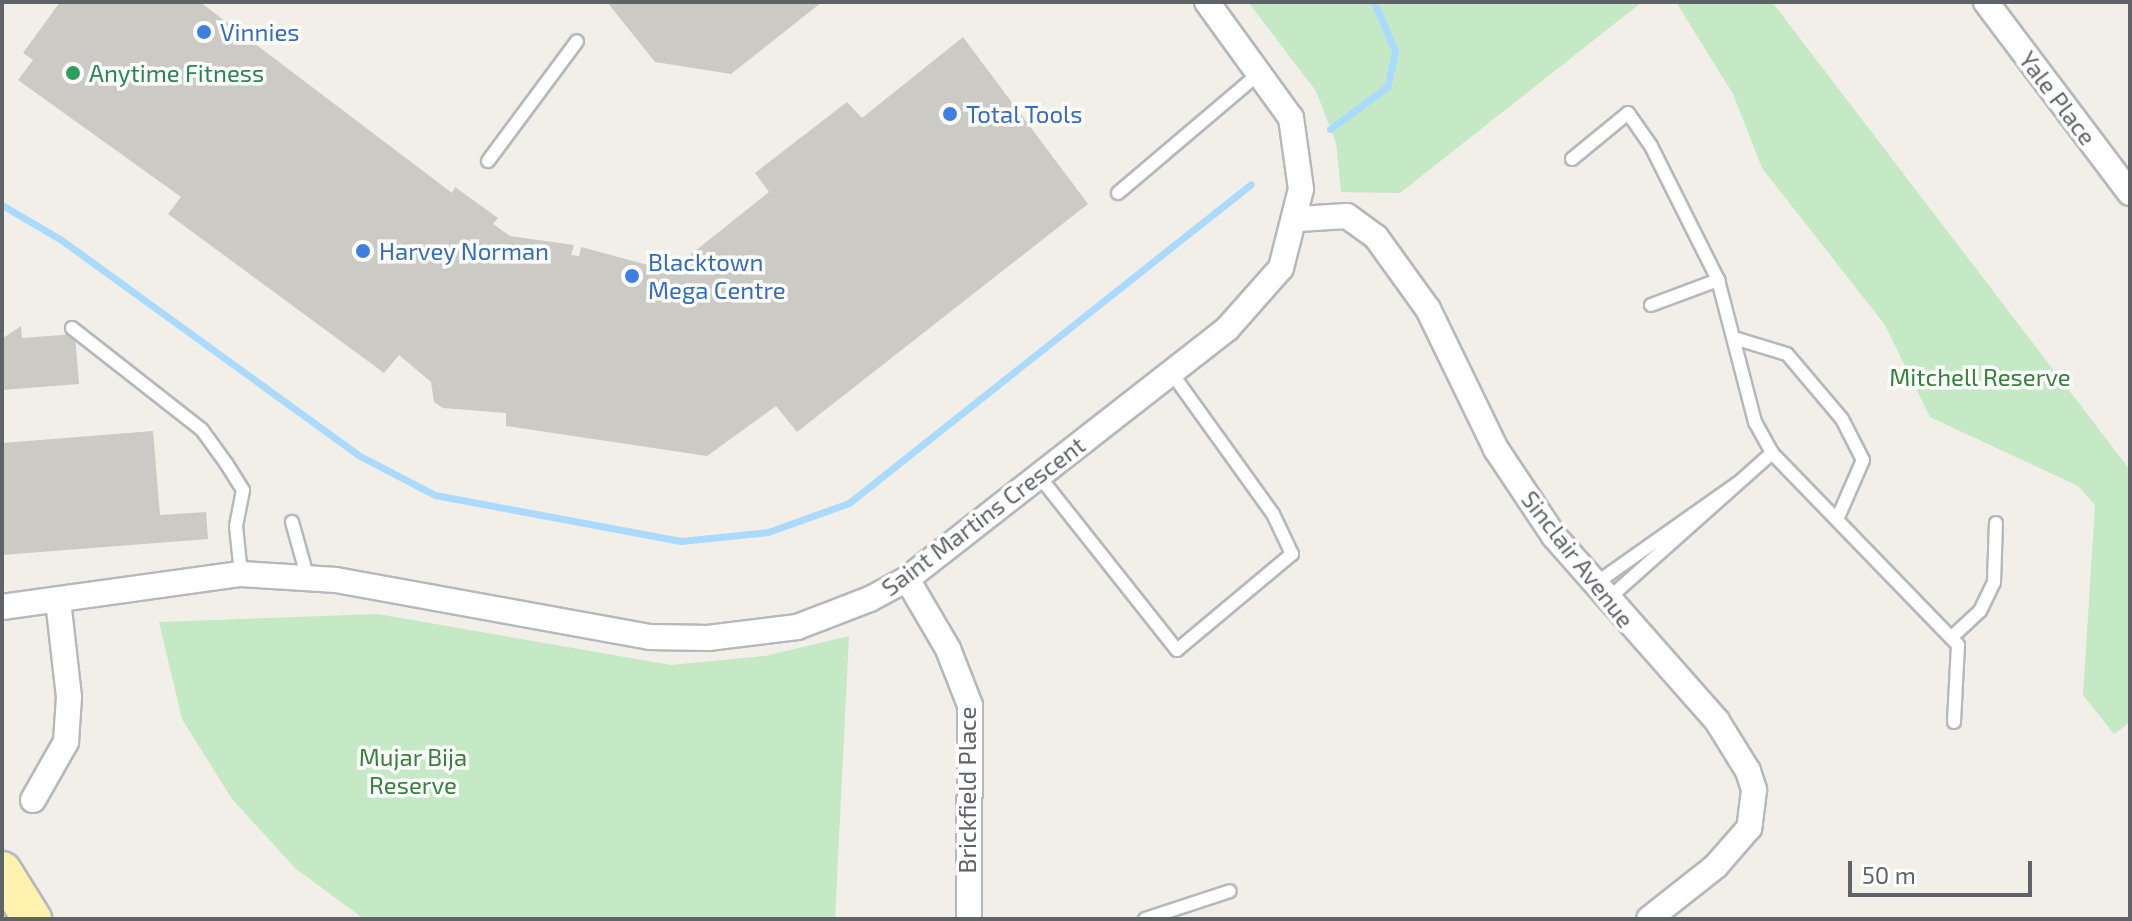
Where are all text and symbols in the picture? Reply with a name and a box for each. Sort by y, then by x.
place label: Vinnies [220,18,299,46]
marker: Vinnies [195,23,213,41]
street label: Yale Place [2013,46,2103,150]
place label: Anytime Fitness [89,59,264,87]
marker: Anytime Fitness [64,64,82,82]
place label: Total Tools [966,100,1084,128]
marker: Total Tools [941,105,959,123]
place label: Harvey Norman [379,237,550,265]
marker: Harvey Norman [354,242,372,260]
place label: Blacktown Mega Centre [648,248,786,304]
marker: Blacktown Mega Centre [623,267,641,285]
park label: Mitchell Reserve [1889,363,2071,391]
street label: Saint Martins Crescent [876,430,1090,602]
street label: Sinclair Avenue [1515,484,1641,634]
street label: Brickfield Place [953,707,981,873]
park label: Mujar Bija Reserve [359,743,467,799]
scale bar [1852,845,2036,895]
text: 50 m [1862,860,1916,889]

